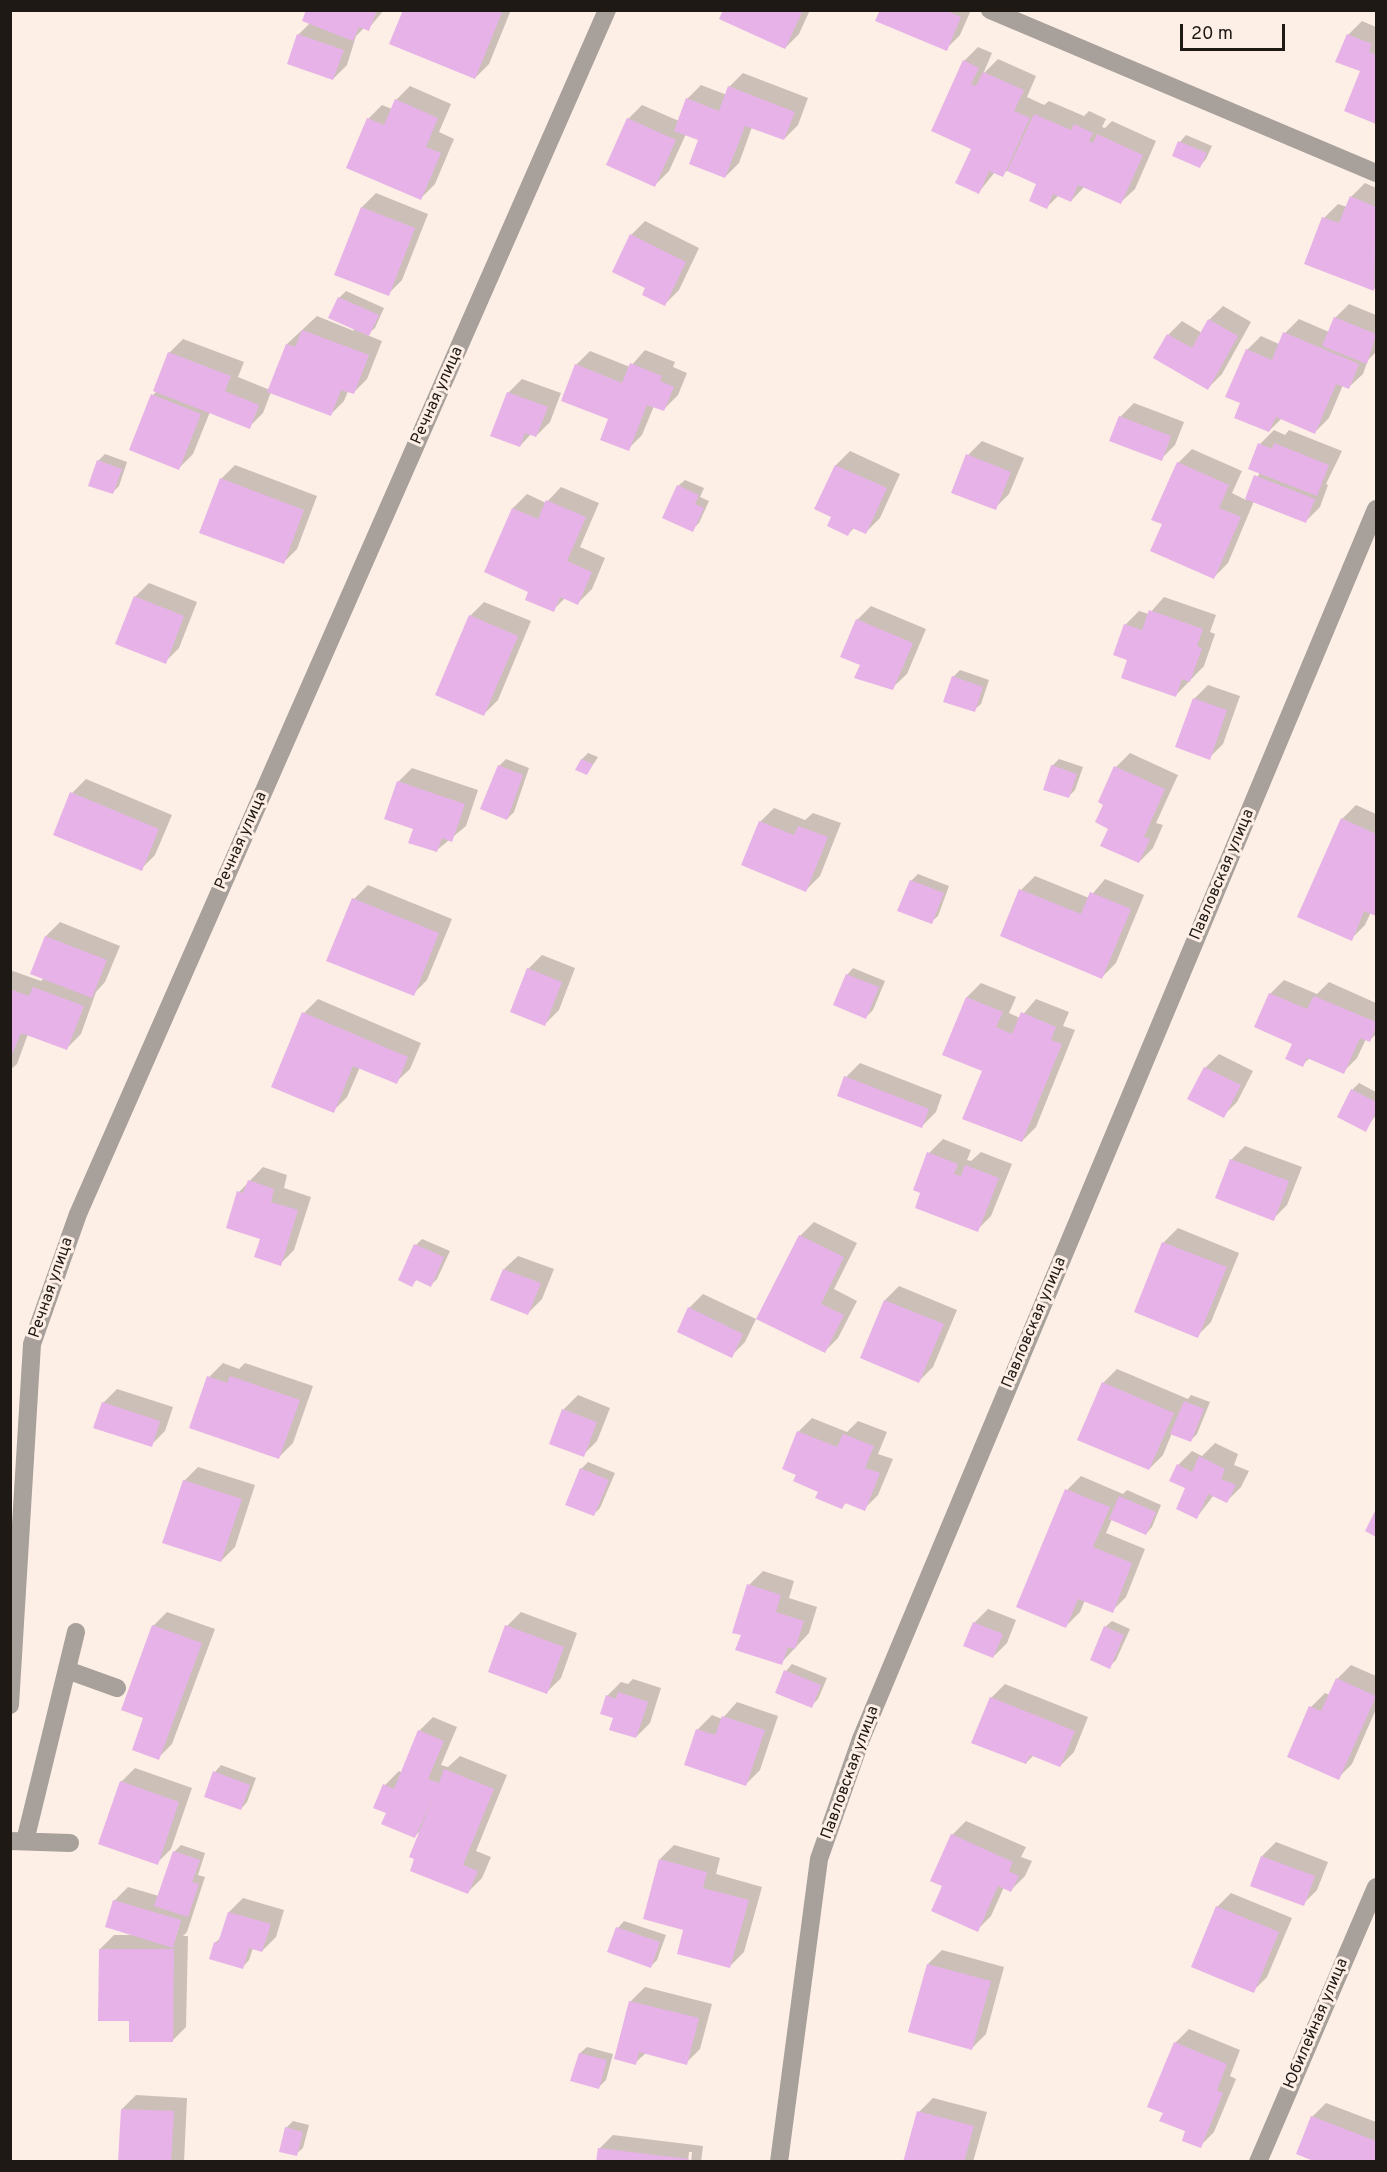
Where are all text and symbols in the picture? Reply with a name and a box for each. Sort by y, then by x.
scale bar [1183,12,1288,50]
text: 20 m [1191,23,1233,46]
street label: Речная улица [408,344,468,448]
street label: Речная улица [212,789,272,893]
street label: Павловская улица [1187,807,1259,943]
street label: Речная улица [26,1235,78,1341]
street label: Павловская улица [999,1255,1071,1391]
street label: Павловская улица [818,1704,884,1842]
street label: Юбилейная улица [1281,1956,1353,2092]

